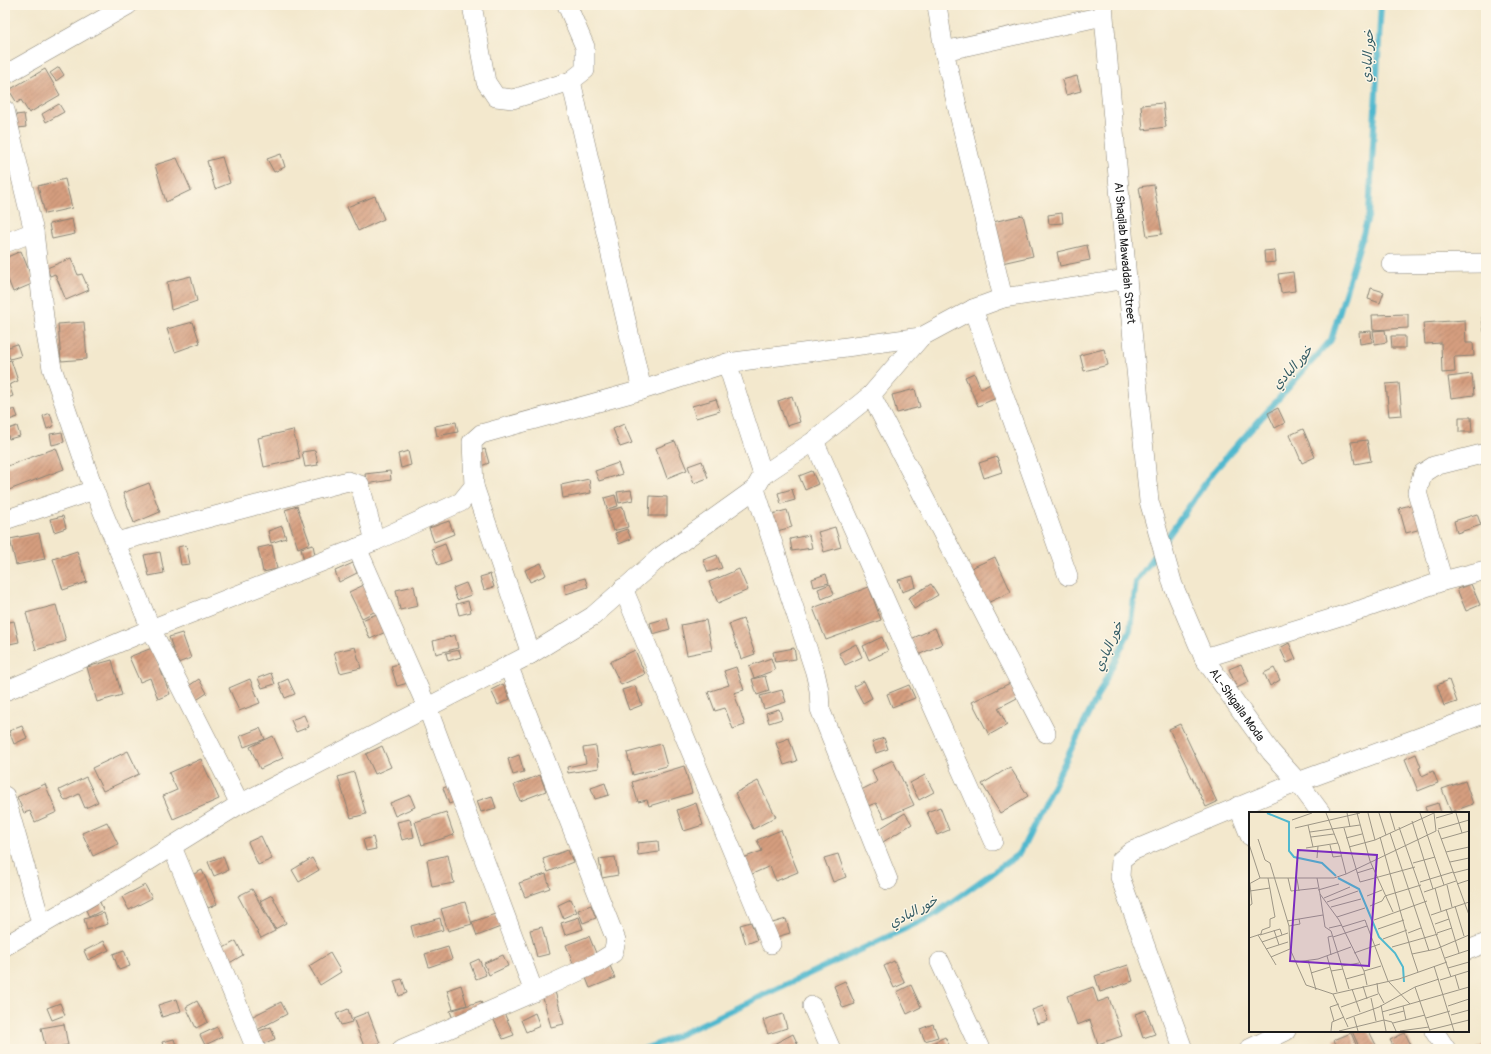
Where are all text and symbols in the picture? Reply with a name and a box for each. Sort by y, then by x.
water label: خور البادي [1359,28,1378,83]
street label: Al Shaqilab Mawaddah Street [1111,182,1138,325]
water label: خور البادي [1269,342,1318,393]
water label: خور البادي [1091,618,1128,674]
street label: AL-Shigaila Moda [1206,666,1268,745]
inset map [1249,812,1469,1032]
water label: خور البادي [886,892,942,932]

